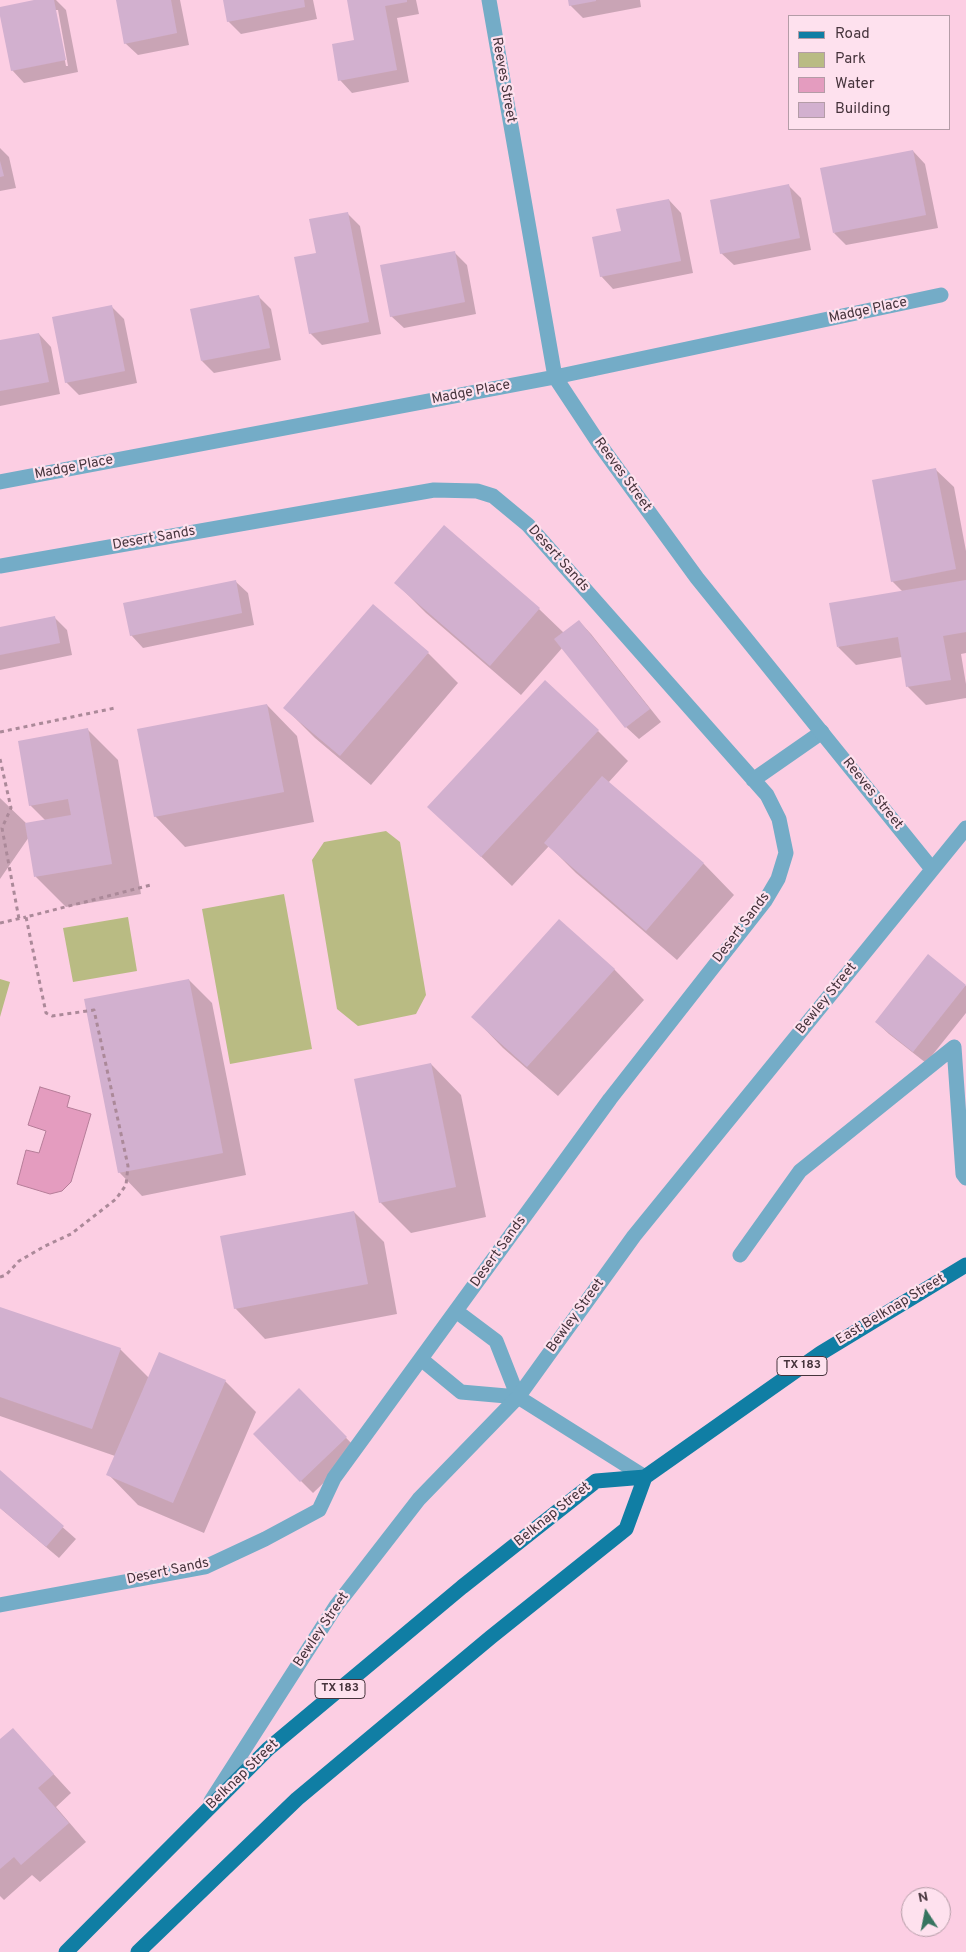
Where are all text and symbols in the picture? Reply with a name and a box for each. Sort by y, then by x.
legend [788,15,951,130]
text: Road [835,25,870,44]
street label: Reeves Street [487,36,519,124]
text: Park [835,50,866,69]
text: Water [835,75,874,94]
text: Building [835,100,890,119]
street label: Madge Place [827,295,909,327]
street label: Madge Place [430,377,512,409]
street label: Reeves Street [590,435,654,515]
street label: Madge Place [33,452,115,484]
street label: Desert Sands [524,522,592,596]
street label: Desert Sands [111,523,197,555]
street label: Reeves Street [838,755,906,833]
street label: Desert Sands [710,890,774,966]
street label: Bewley Street [793,960,861,1038]
street label: Desert Sands [468,1213,530,1291]
street label: East Belknap Street [834,1271,948,1349]
street label: Bewley Street [544,1276,608,1356]
road number: TX 183 [777,1356,827,1375]
street label: Belknap Street [511,1479,595,1551]
street label: Desert Sands [125,1555,211,1589]
street label: Bewley Street [291,1589,353,1671]
road number: TX 183 [315,1680,365,1698]
street label: Belknap Street [204,1737,282,1813]
north arrow [901,1887,951,1937]
text: N [917,1888,930,1907]

